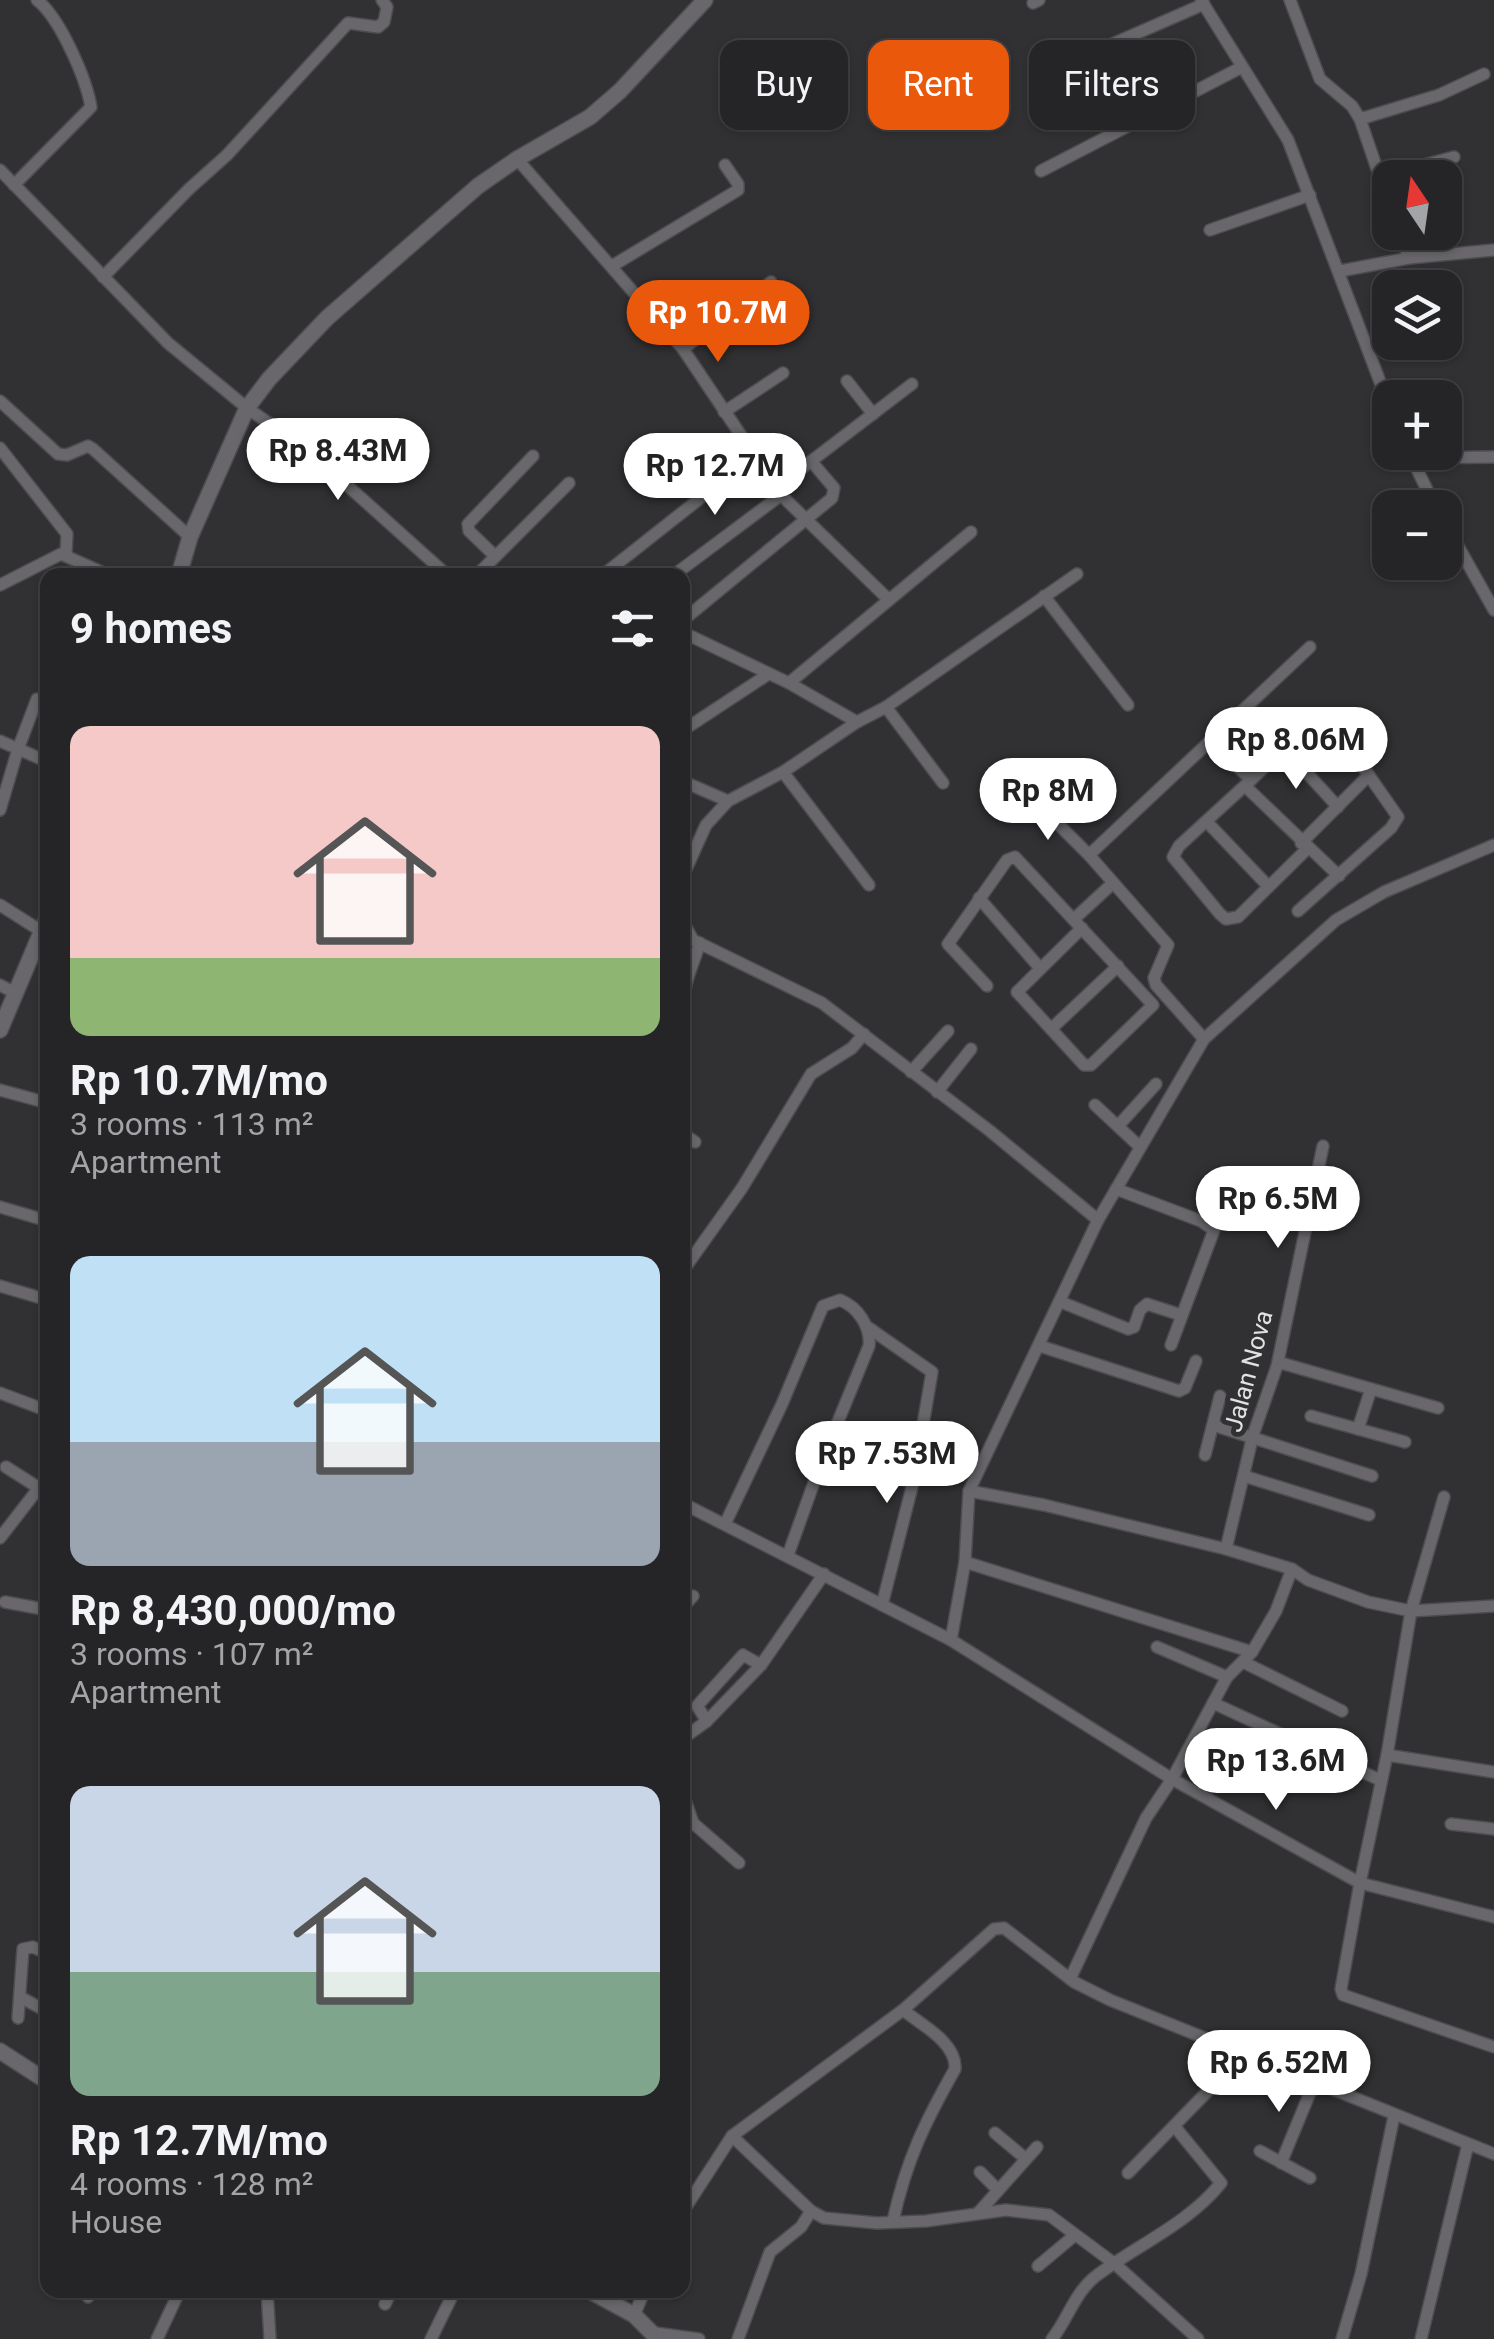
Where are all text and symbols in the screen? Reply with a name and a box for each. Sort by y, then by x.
chip: Buy [720,40,848,130]
chip: Rent [868,40,1009,130]
chip: Filters [1029,40,1195,130]
north arrow [1372,160,1462,250]
map controls [1372,160,1462,580]
button: layers [1372,270,1462,360]
pin: Rp 10.7M [615,280,821,365]
text: Rp 10.7M [649,293,787,331]
button: + [1372,380,1462,470]
pin: Rp 8.43M [235,418,441,503]
text: Rp 8.43M [269,431,407,469]
pin: Rp 12.7M [612,433,818,518]
text: Rp 12.7M [646,446,784,484]
button: − [1372,490,1462,580]
icon: filters [605,601,660,656]
text: 9 homes [70,604,232,653]
pin: Rp 8.06M [1193,707,1399,792]
text: Rp 8.06M [1227,720,1365,758]
pin: Rp 8M [978,758,1118,843]
text: Rp 8M [1002,771,1094,809]
icon: home [275,791,455,971]
text: Rp 10.7M/mo [70,1056,328,1105]
text: 3 rooms · 113 m² [70,1105,313,1143]
text: Apartment [70,1143,222,1181]
pin: Rp 6.5M [1186,1166,1370,1251]
text: Rp 6.5M [1218,1179,1338,1217]
street label: Jalan Nova [1218,1307,1279,1435]
icon: home [275,1321,455,1501]
pin: Rp 7.53M [784,1421,990,1506]
text: Rp 7.53M [818,1434,956,1472]
text: Rp 8,430,000/mo [70,1586,396,1635]
text: 3 rooms · 107 m² [70,1635,313,1673]
text: Apartment [70,1673,222,1711]
pin: Rp 13.6M [1173,1728,1379,1813]
text: Rp 13.6M [1207,1741,1345,1779]
icon: home [275,1851,455,2031]
pin: Rp 6.52M [1176,2030,1382,2115]
text: Rp 6.52M [1210,2043,1348,2081]
text: Rp 12.7M/mo [70,2116,328,2165]
text: 4 rooms · 128 m² [70,2165,313,2203]
text: House [70,2203,162,2241]

